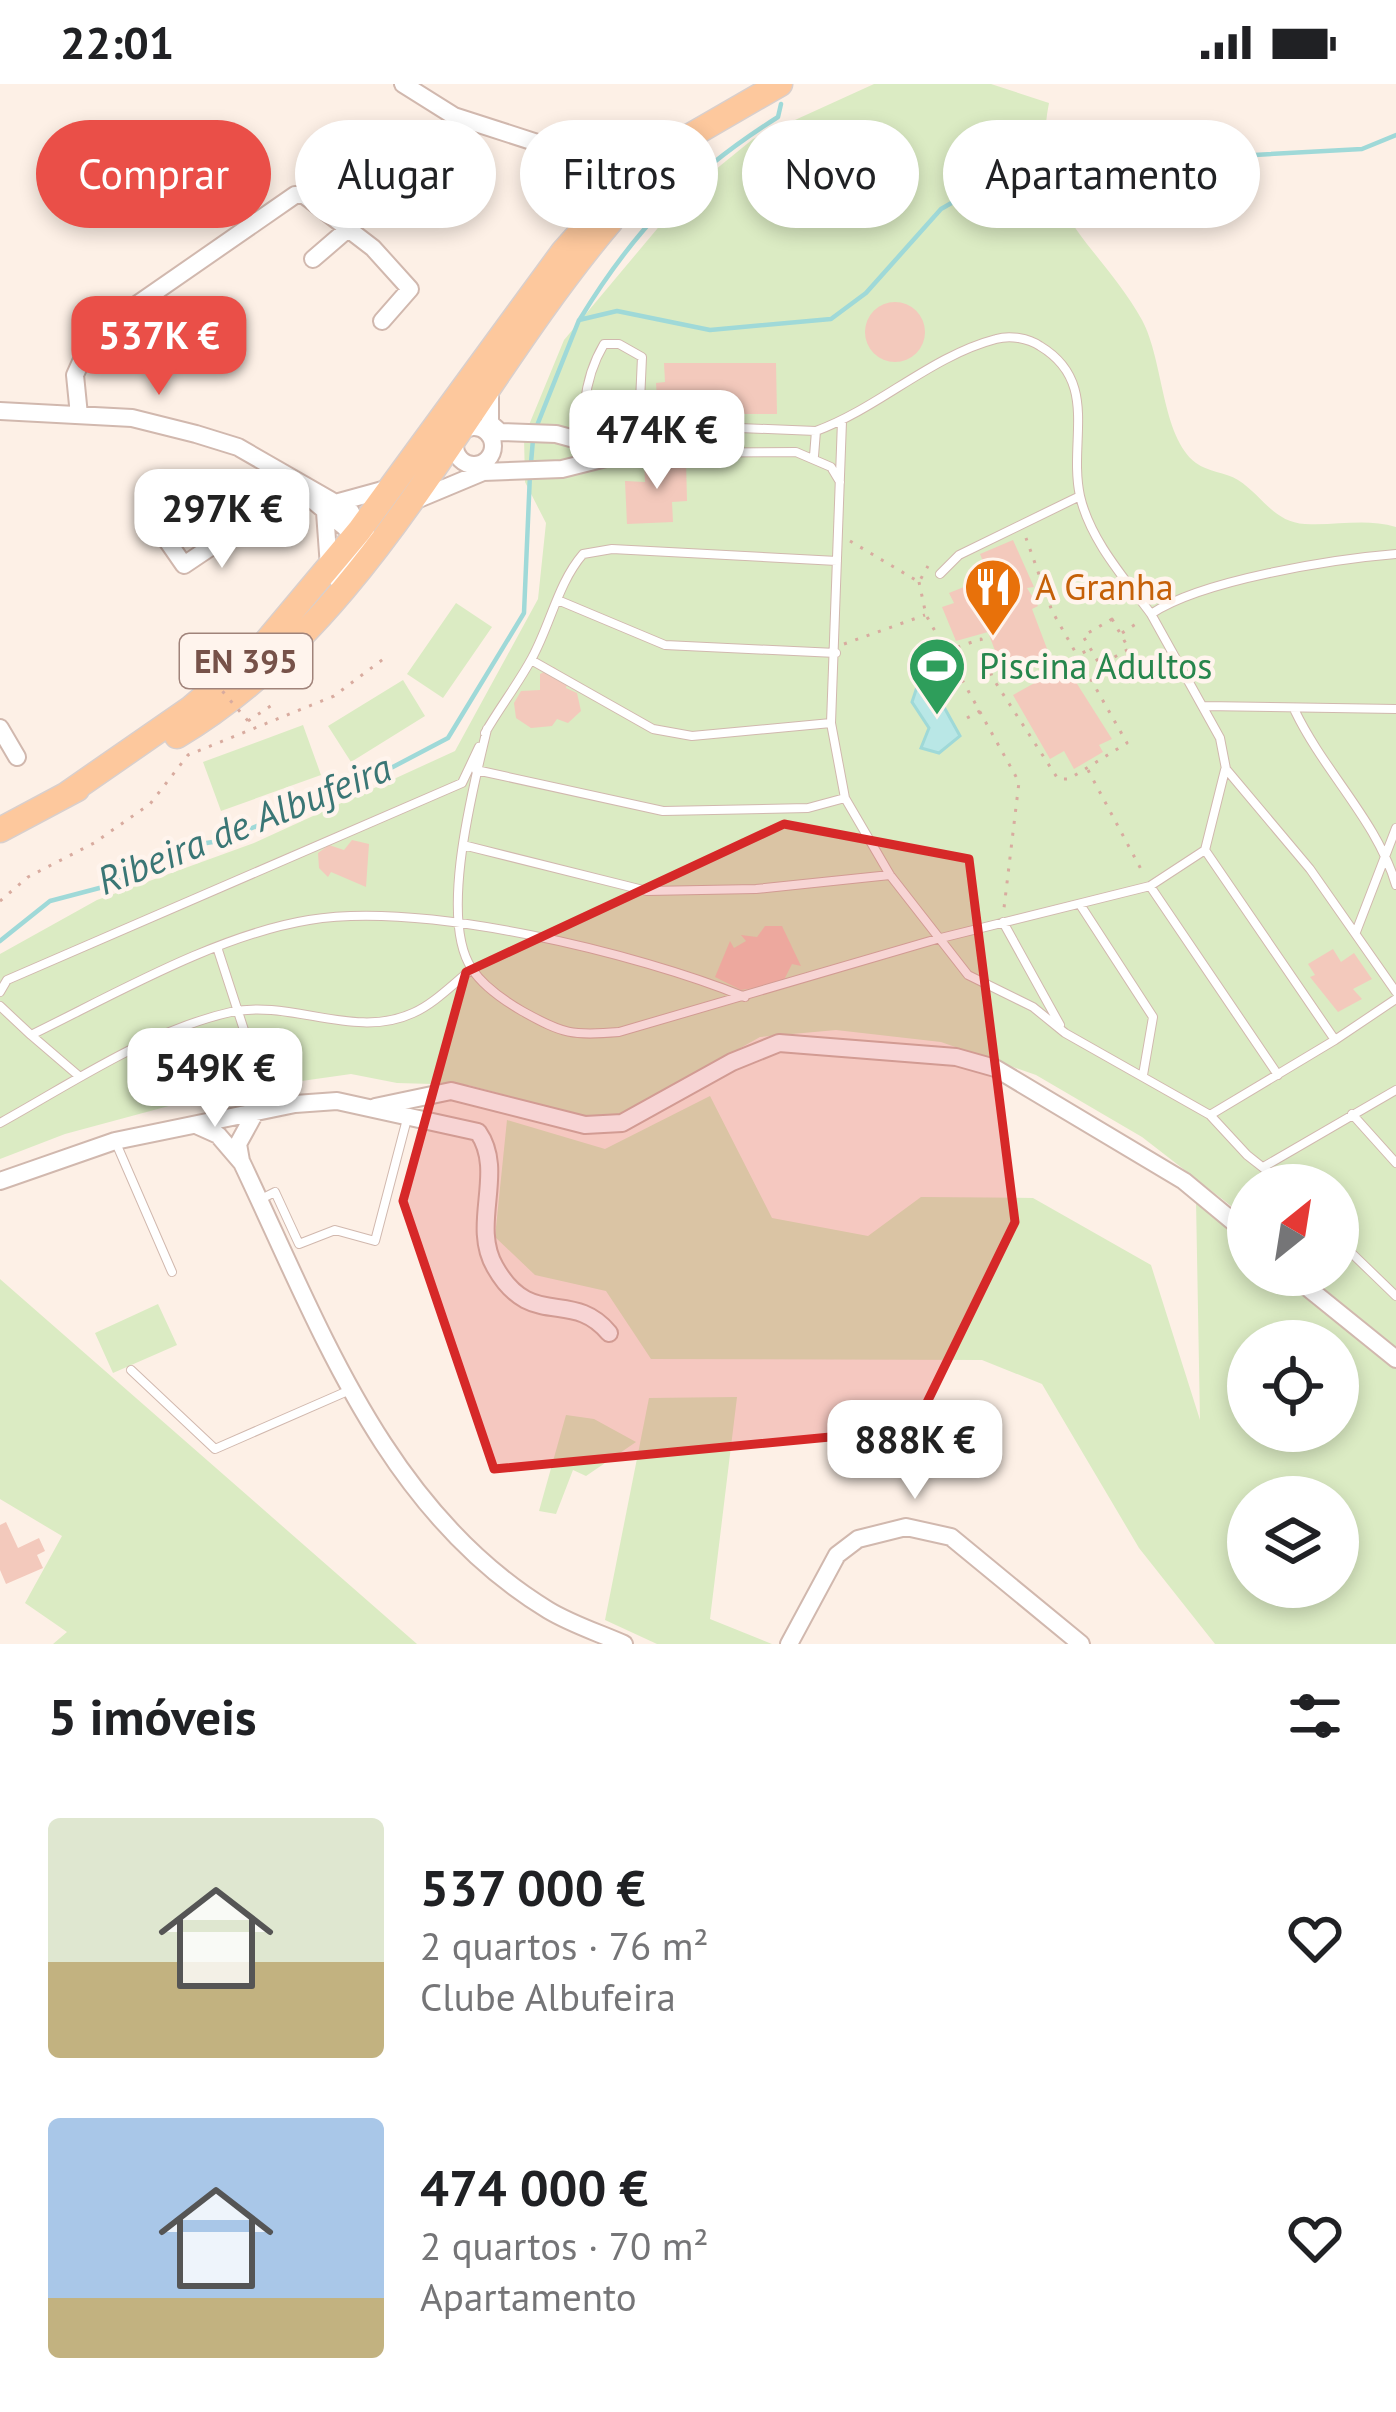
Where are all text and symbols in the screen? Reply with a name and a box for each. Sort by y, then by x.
text: 22:01 [60,13,174,71]
chip: Comprar [36,120,271,228]
chip: Alugar [295,120,496,228]
chip: Filtros [520,120,718,228]
chip: Novo [742,120,919,228]
chip: Apartamento [943,120,1260,228]
pin: 537K € [61,296,257,398]
text: 537K € [98,309,220,360]
pin: 474K € [559,390,755,492]
text: 474K € [596,403,718,454]
pin: 297K € [124,469,320,571]
text: 297K € [161,482,283,533]
restaurant icon: A Granha [962,556,1024,638]
place label: A Granha [1035,563,1174,610]
road number: EN 395 [180,634,312,688]
sports icon: Piscina Adultos [906,635,968,717]
place label: Piscina Adultos [979,642,1212,689]
water label: Ribeira de Albufeira [89,741,398,906]
pin: 549K € [117,1028,313,1130]
text: 549K € [154,1041,276,1092]
north arrow [1227,1164,1359,1296]
map controls [1227,1164,1359,1608]
button: locate [1227,1320,1359,1452]
pin: 888K € [817,1400,1013,1502]
text: 888K € [854,1413,976,1464]
button: layers [1227,1476,1359,1608]
text: 5 imóveis [48,1683,257,1749]
icon: filters [1282,1683,1348,1749]
text: 537 000 € [420,1854,645,1920]
icon: home [144,1866,288,2010]
icon: heart [1282,1905,1348,1971]
text: 2 quartos · 76 m² [420,1920,709,1971]
text: Clube Albufeira [420,1971,676,2022]
text: 474 000 € [420,2154,648,2220]
icon: home [144,2166,288,2310]
icon: heart [1282,2205,1348,2271]
text: 2 quartos · 70 m² [420,2220,709,2271]
text: Apartamento [420,2271,637,2322]

